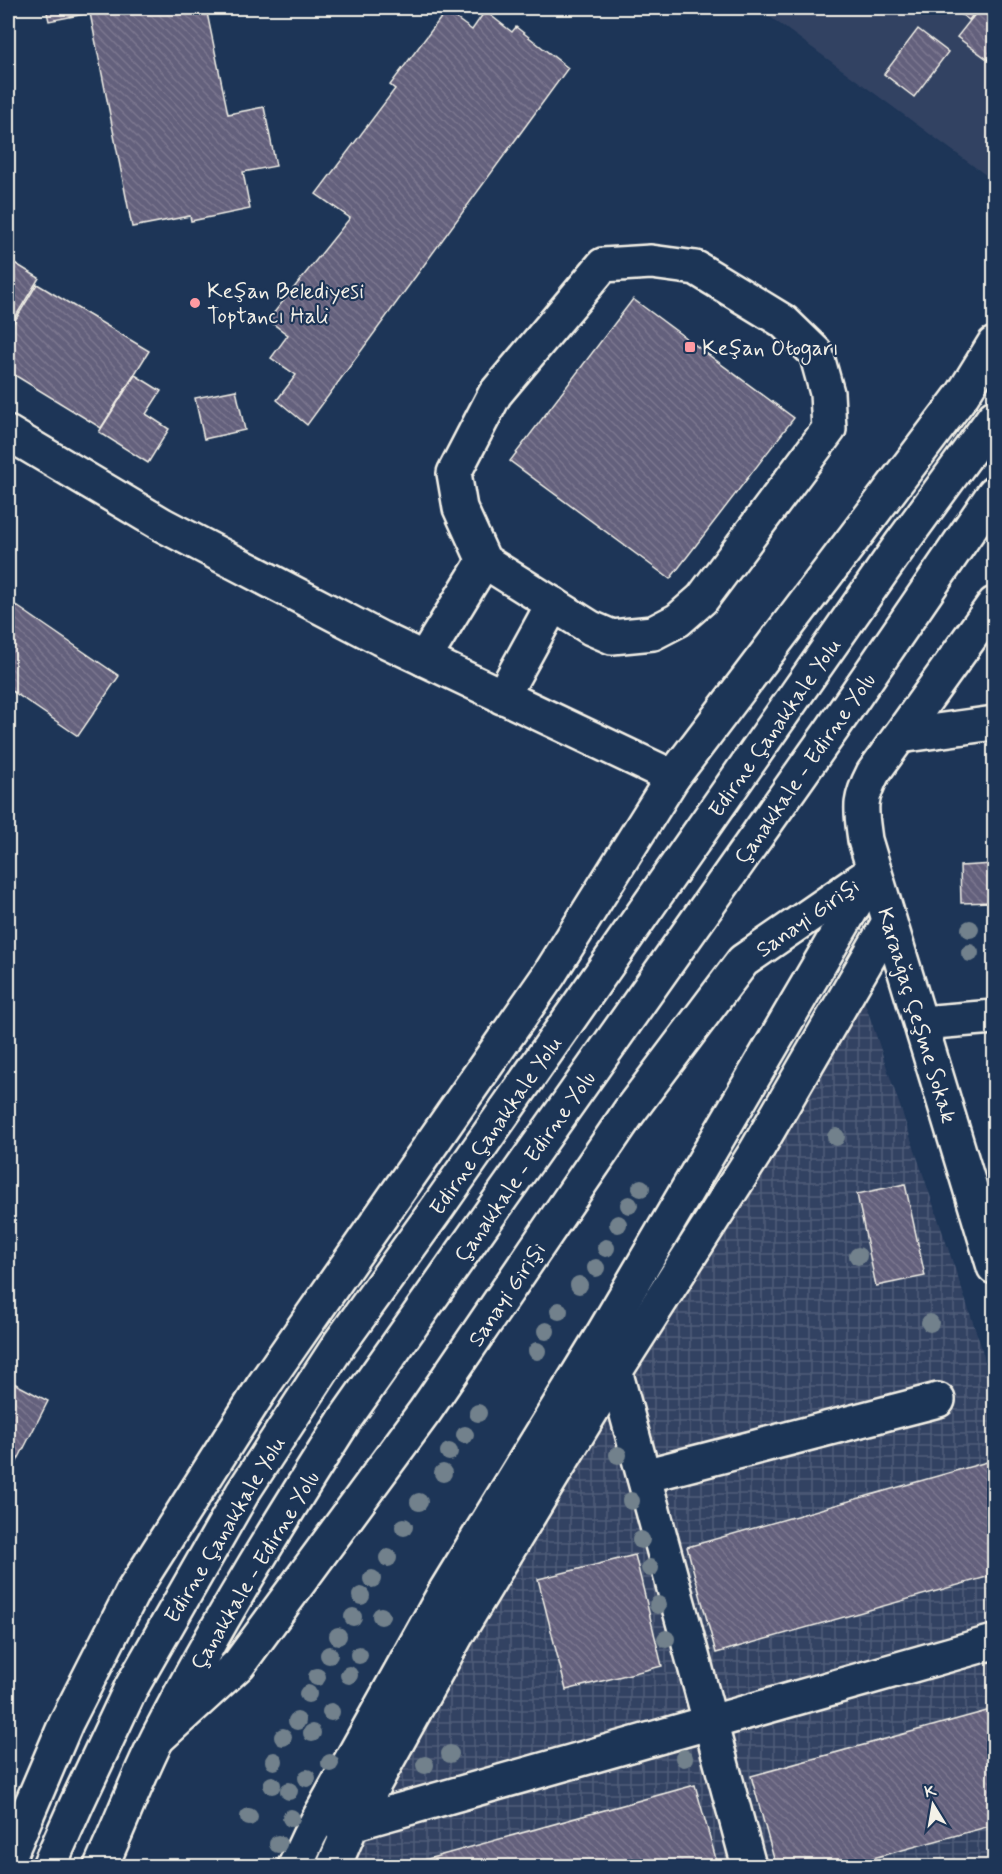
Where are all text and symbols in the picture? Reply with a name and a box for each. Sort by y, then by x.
place label: Keşan Belediyesi Toptancı Hali [207,278,364,331]
marker: Keşan Belediyesi Toptancı Hali [188,296,202,310]
place label: Keşan Otogarı [702,335,839,366]
marker: Keşan Otogarı [683,340,697,354]
street label: Edirne Çanakkale Yolu [703,633,848,823]
street label: Çanakkale - Edirne Yolu [729,668,882,871]
street label: Sanayi Girişi [751,873,865,964]
street label: Karaağaç Çeşme Sokak [869,904,962,1127]
street label: Edirne Çanakkale Yolu [424,1031,569,1221]
street label: Çanakkale - Edirne Yolu [449,1066,602,1269]
street label: Sanayi Girişi [463,1238,553,1353]
street label: Edirne Çanakkale Yolu [159,1431,293,1629]
street label: Çanakkale - Edirne Yolu [185,1466,326,1676]
north arrow [903,1775,963,1835]
text: K [923,1780,939,1803]

